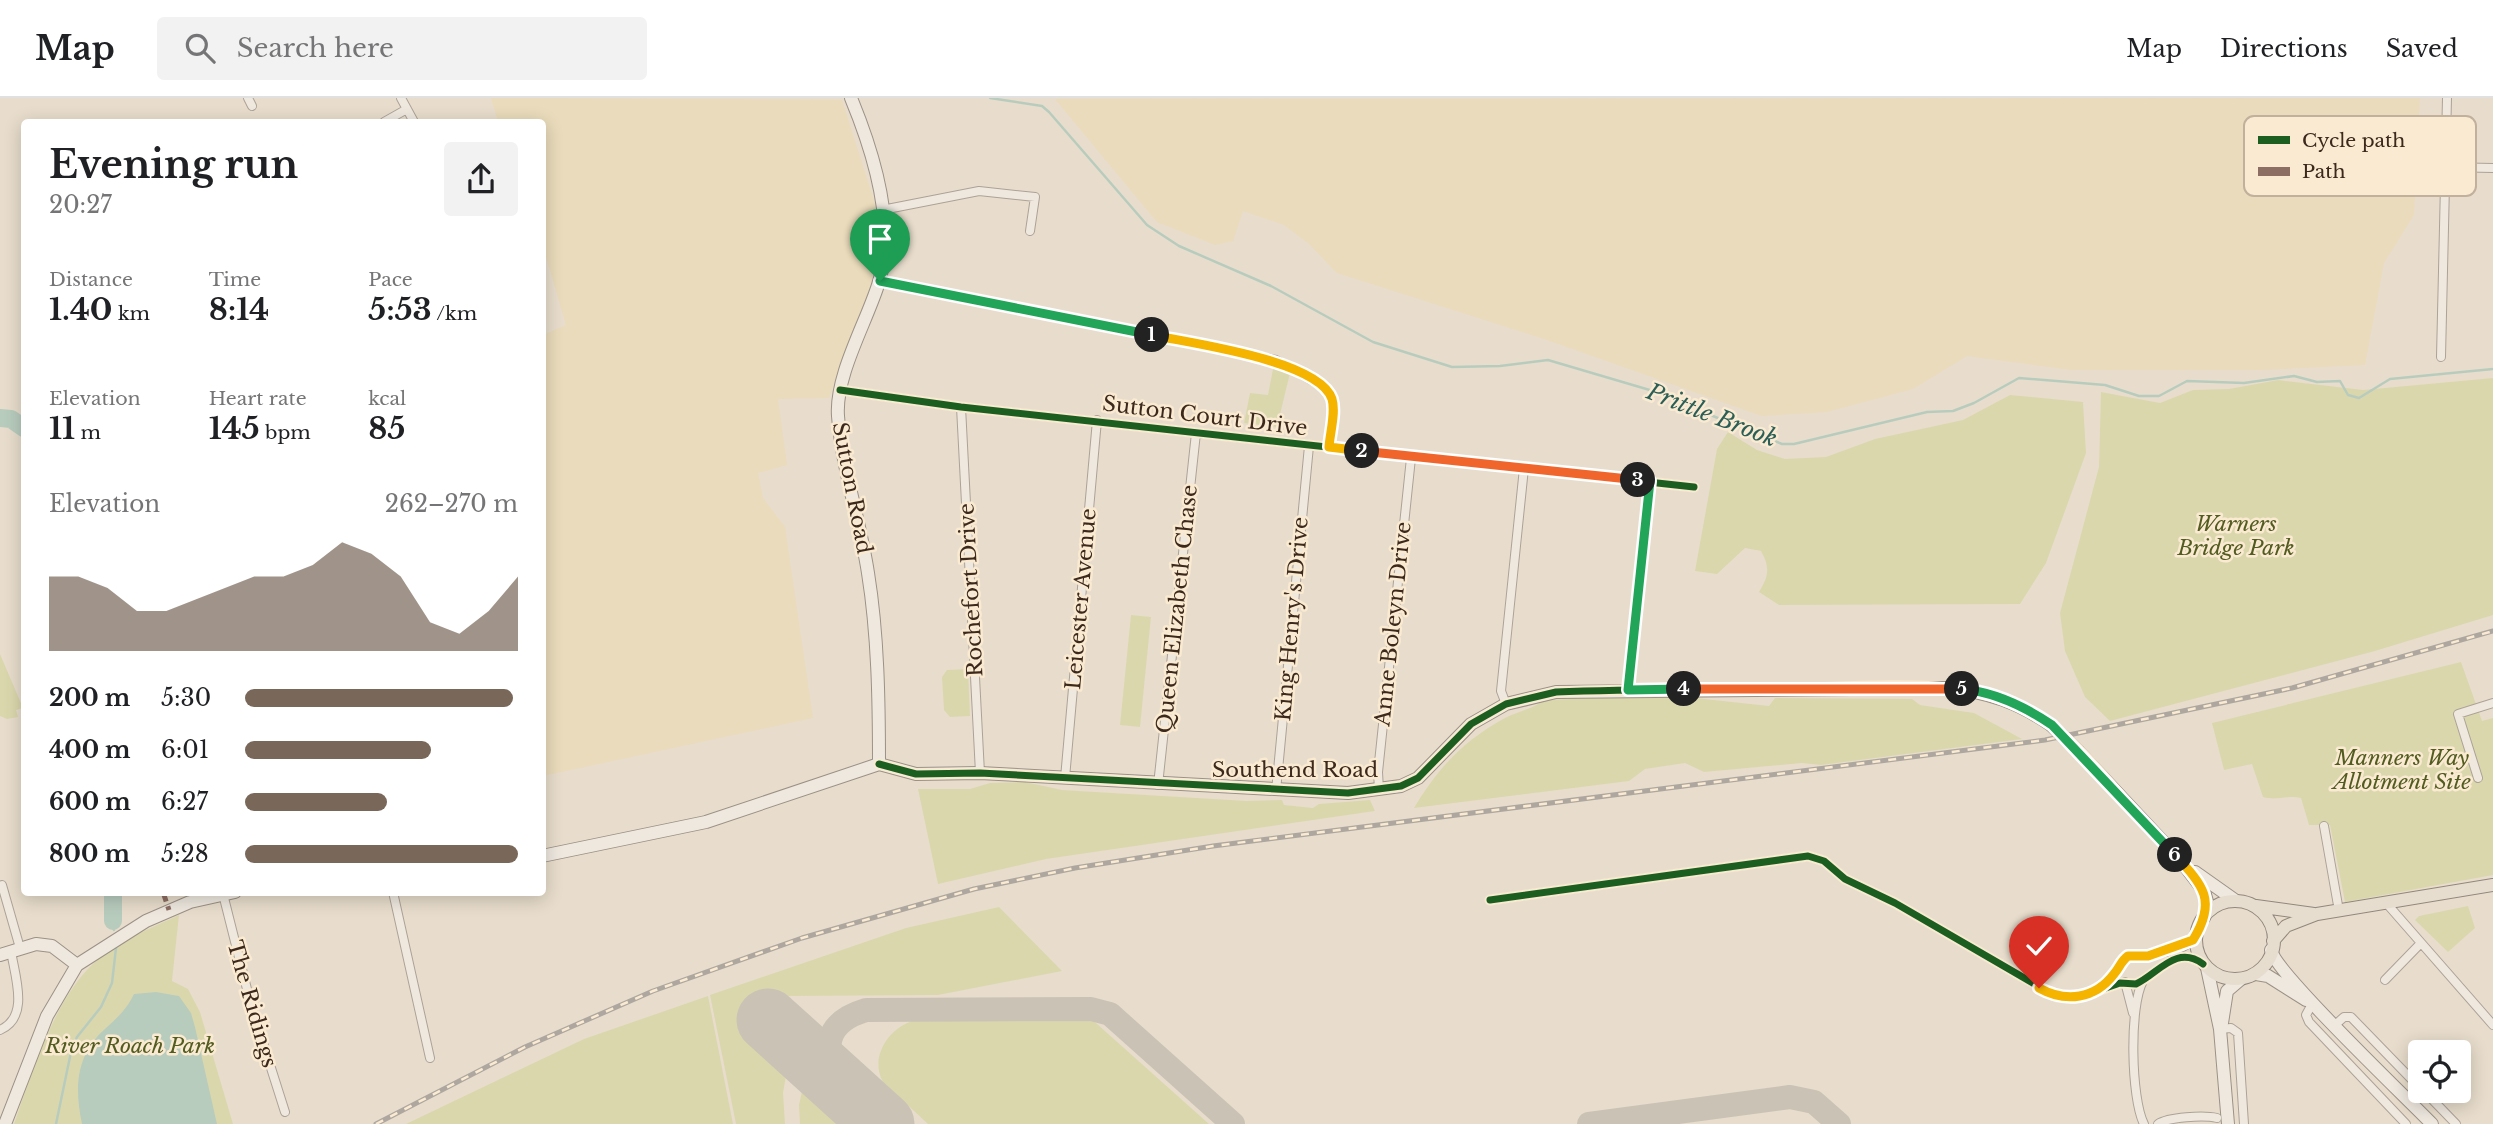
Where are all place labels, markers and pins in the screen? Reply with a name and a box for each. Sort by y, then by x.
pin [850,209,910,281]
pin: 1 [1134,317,1170,352]
pin: 2 [1344,434,1380,468]
pin: 3 [1620,462,1656,498]
pin: 4 [1666,672,1702,706]
pin: 5 [1944,672,1980,706]
pin: 6 [2158,838,2192,872]
pin [2009,916,2069,988]

